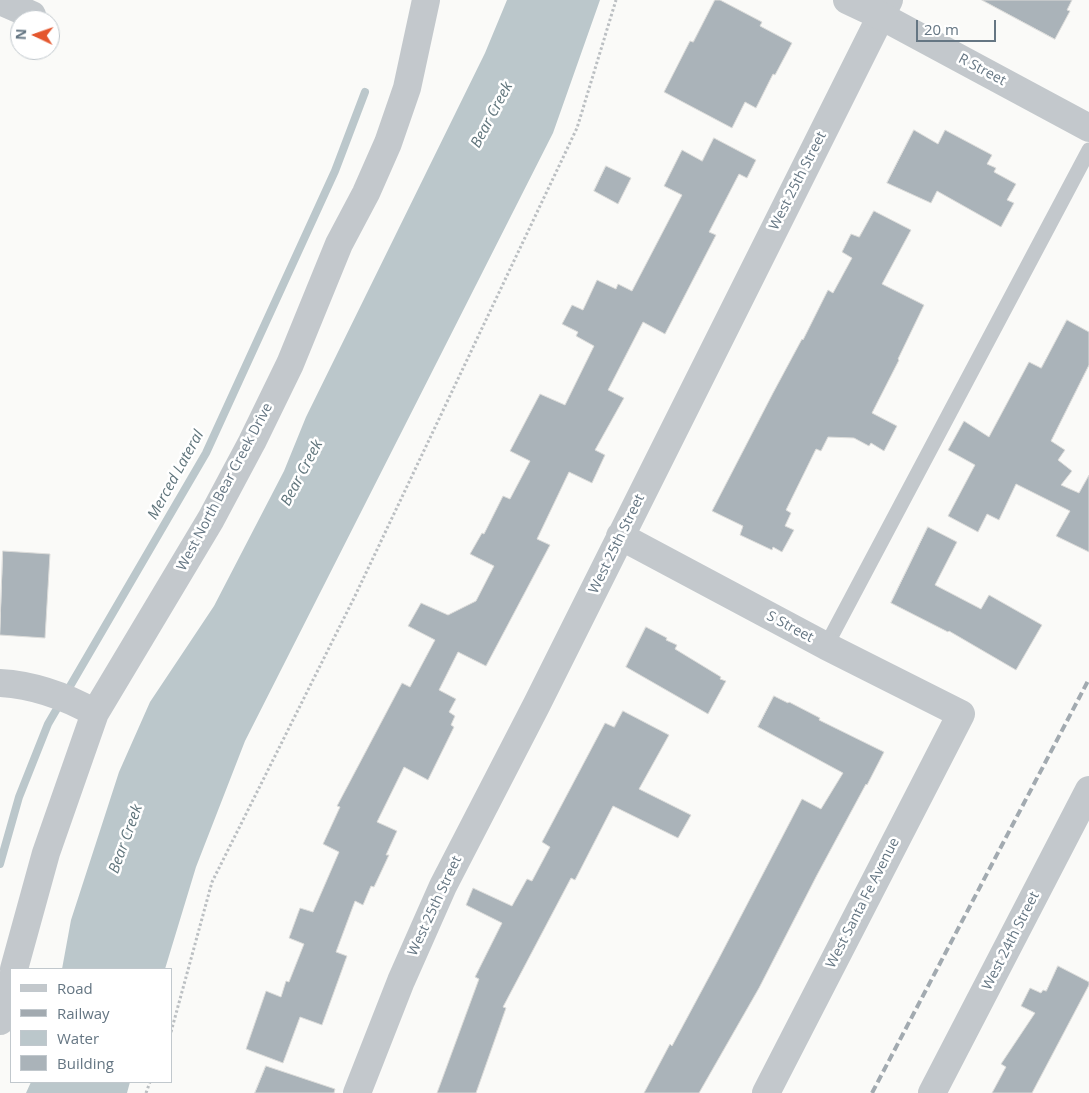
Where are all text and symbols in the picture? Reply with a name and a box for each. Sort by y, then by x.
north arrow [10,10,60,60]
scale bar [919,10,999,42]
text: 20 m [924,19,959,39]
text: N [11,28,30,40]
street label: R Street [955,51,1009,89]
water label: Bear Creek [467,79,517,151]
street label: West 25th Street [766,129,830,233]
street label: West North Bear Creek Drive [174,400,276,574]
water label: Merced Lateral [144,427,208,523]
water label: Bear Creek [277,437,327,509]
street label: West 25th Street [586,492,648,596]
street label: S Street [764,608,816,646]
water label: Bear Creek [105,802,147,876]
street label: West Santa Fe Avenue [823,835,903,971]
street label: West 25th Street [404,853,466,959]
street label: West 24th Street [979,889,1043,993]
legend [10,968,172,1083]
text: Road [57,978,93,998]
text: Railway [57,1003,110,1023]
text: Water [57,1028,99,1048]
text: Building [57,1053,114,1073]

